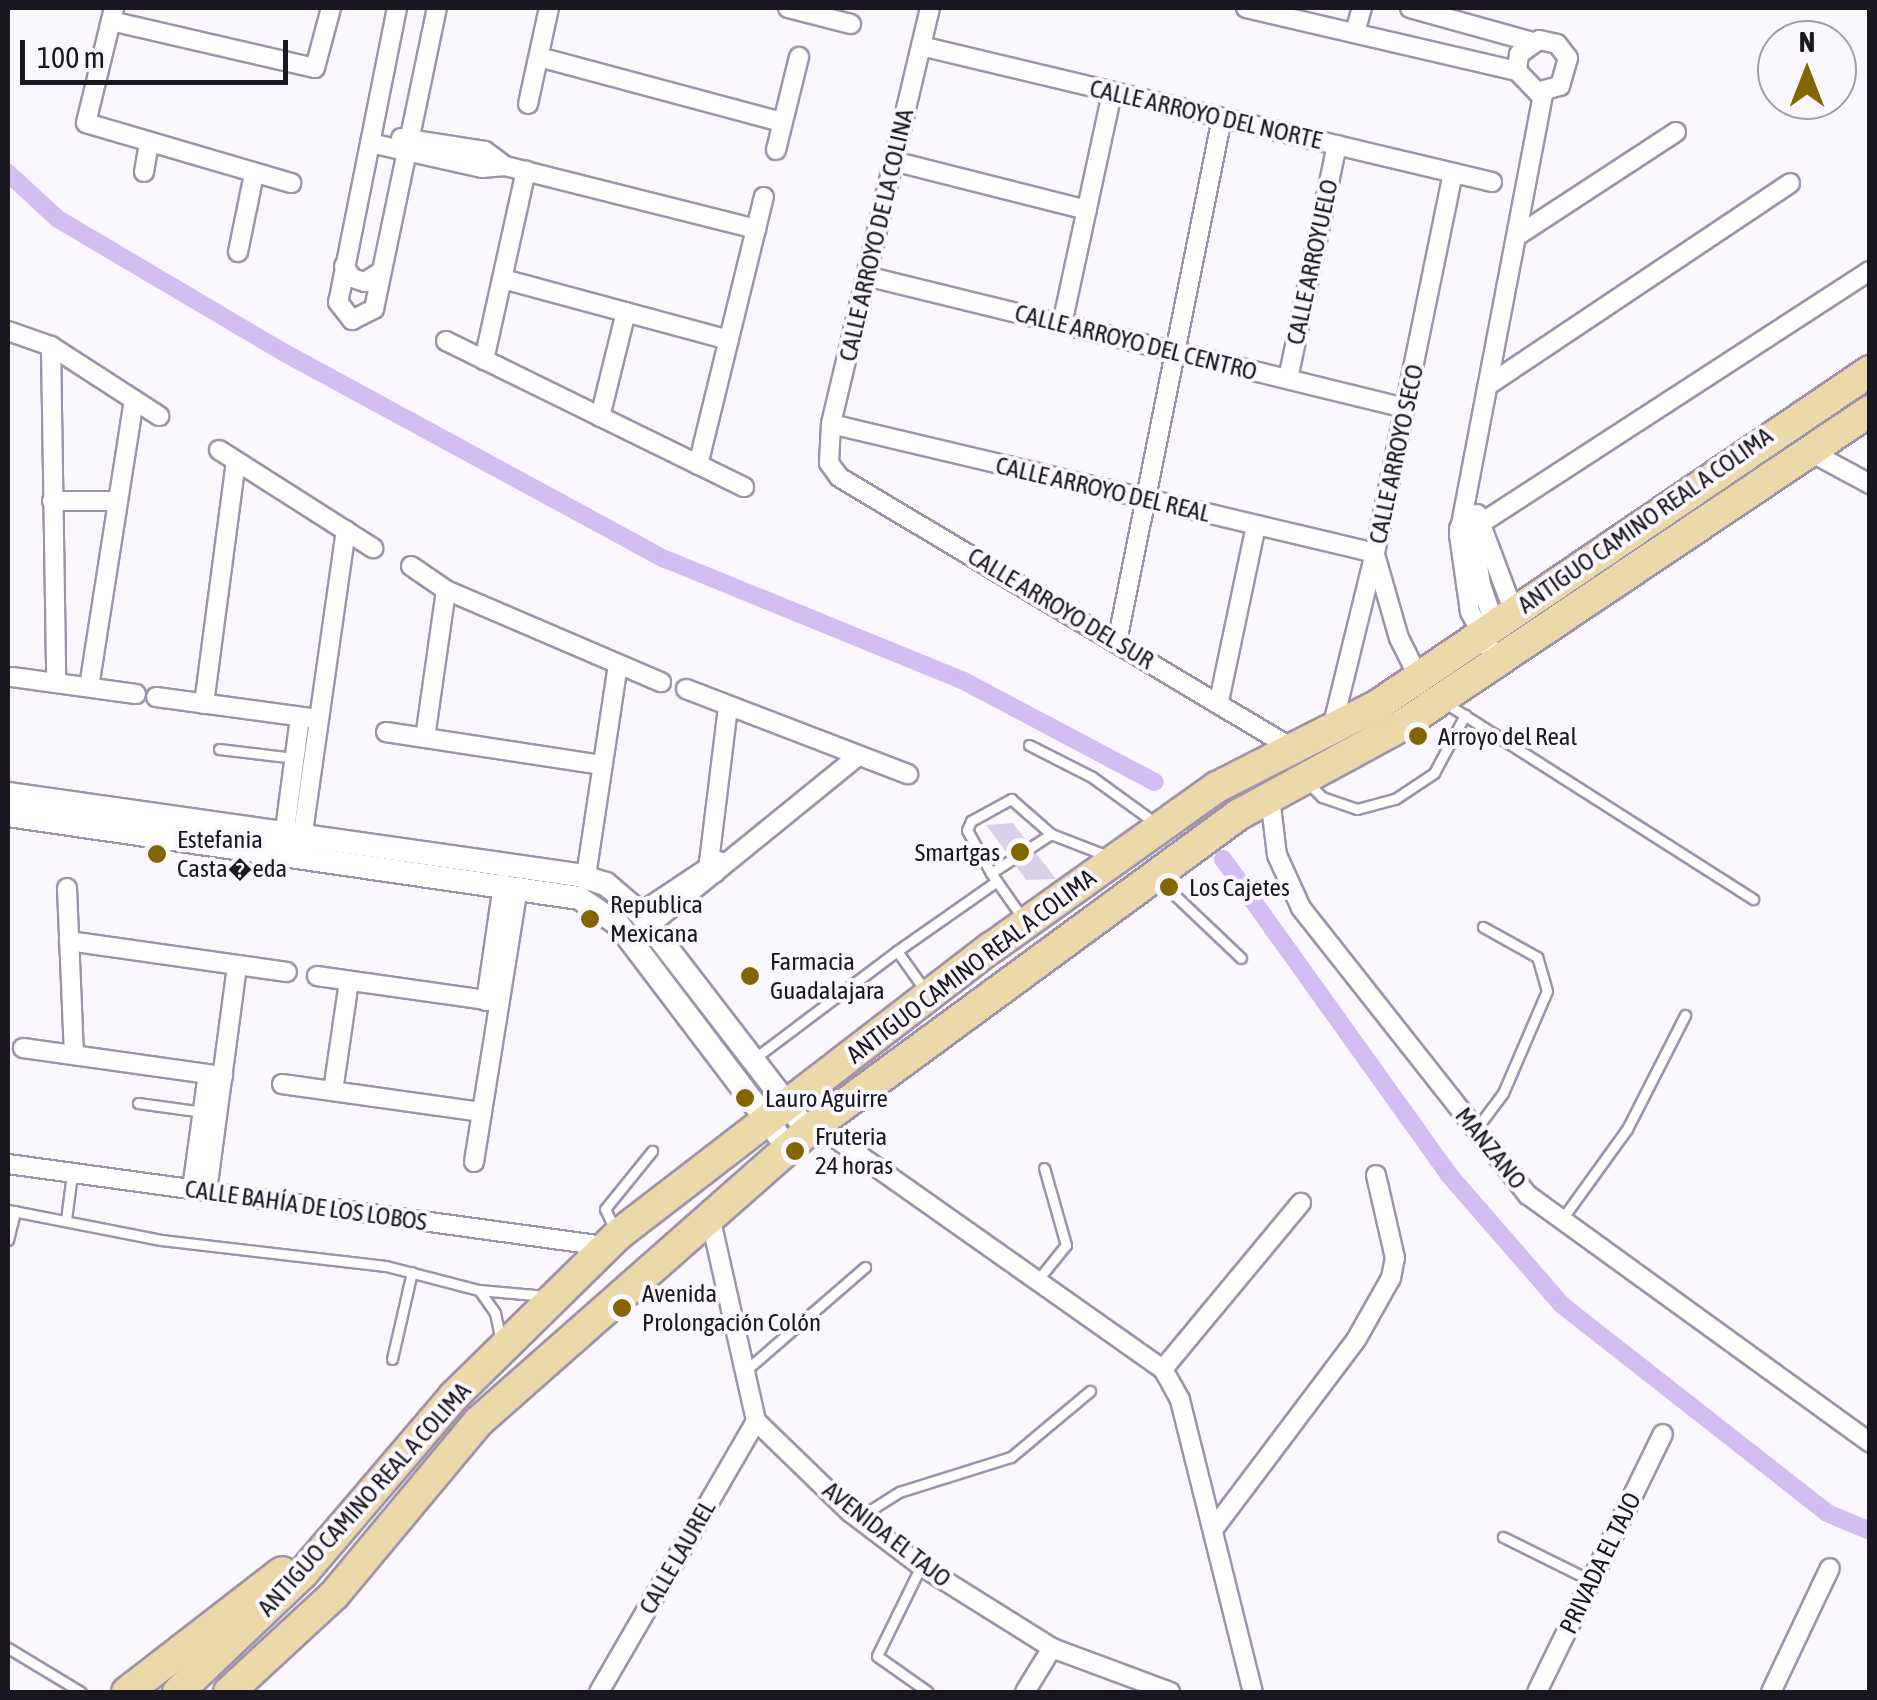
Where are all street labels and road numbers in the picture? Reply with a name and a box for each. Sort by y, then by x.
street label: CALLE ARROYO DEL NORTE [1087,73,1325,155]
street label: CALLE ARROYO DE LA COLINA [832,106,920,364]
street label: CALLE ARROYUELO [1280,177,1344,347]
street label: CALLE ARROYO DEL CENTRO [1012,297,1260,387]
street label: CALLE ARROYO SECO [1362,362,1430,546]
street label: ANTIGUO CAMINO REAL A COLIMA [1512,420,1778,620]
street label: CALLE ARROYO DEL REAL [993,450,1213,528]
street label: CALLE ARROYO DEL SUR [963,541,1159,675]
street label: ANTIGUO CAMINO REAL A COLIMA [840,862,1102,1070]
street label: MANZANO [1449,1101,1533,1195]
street label: CALLE BAHÍA DE LOS LOBOS [183,1173,429,1237]
street label: ANTIGUO CAMINO REAL A COLIMA [251,1376,477,1622]
street label: AVENIDA EL TAJO [817,1475,957,1593]
street label: PRIVADA EL TAJO [1553,1487,1647,1639]
street label: CALLE LAUREL [632,1495,722,1619]

